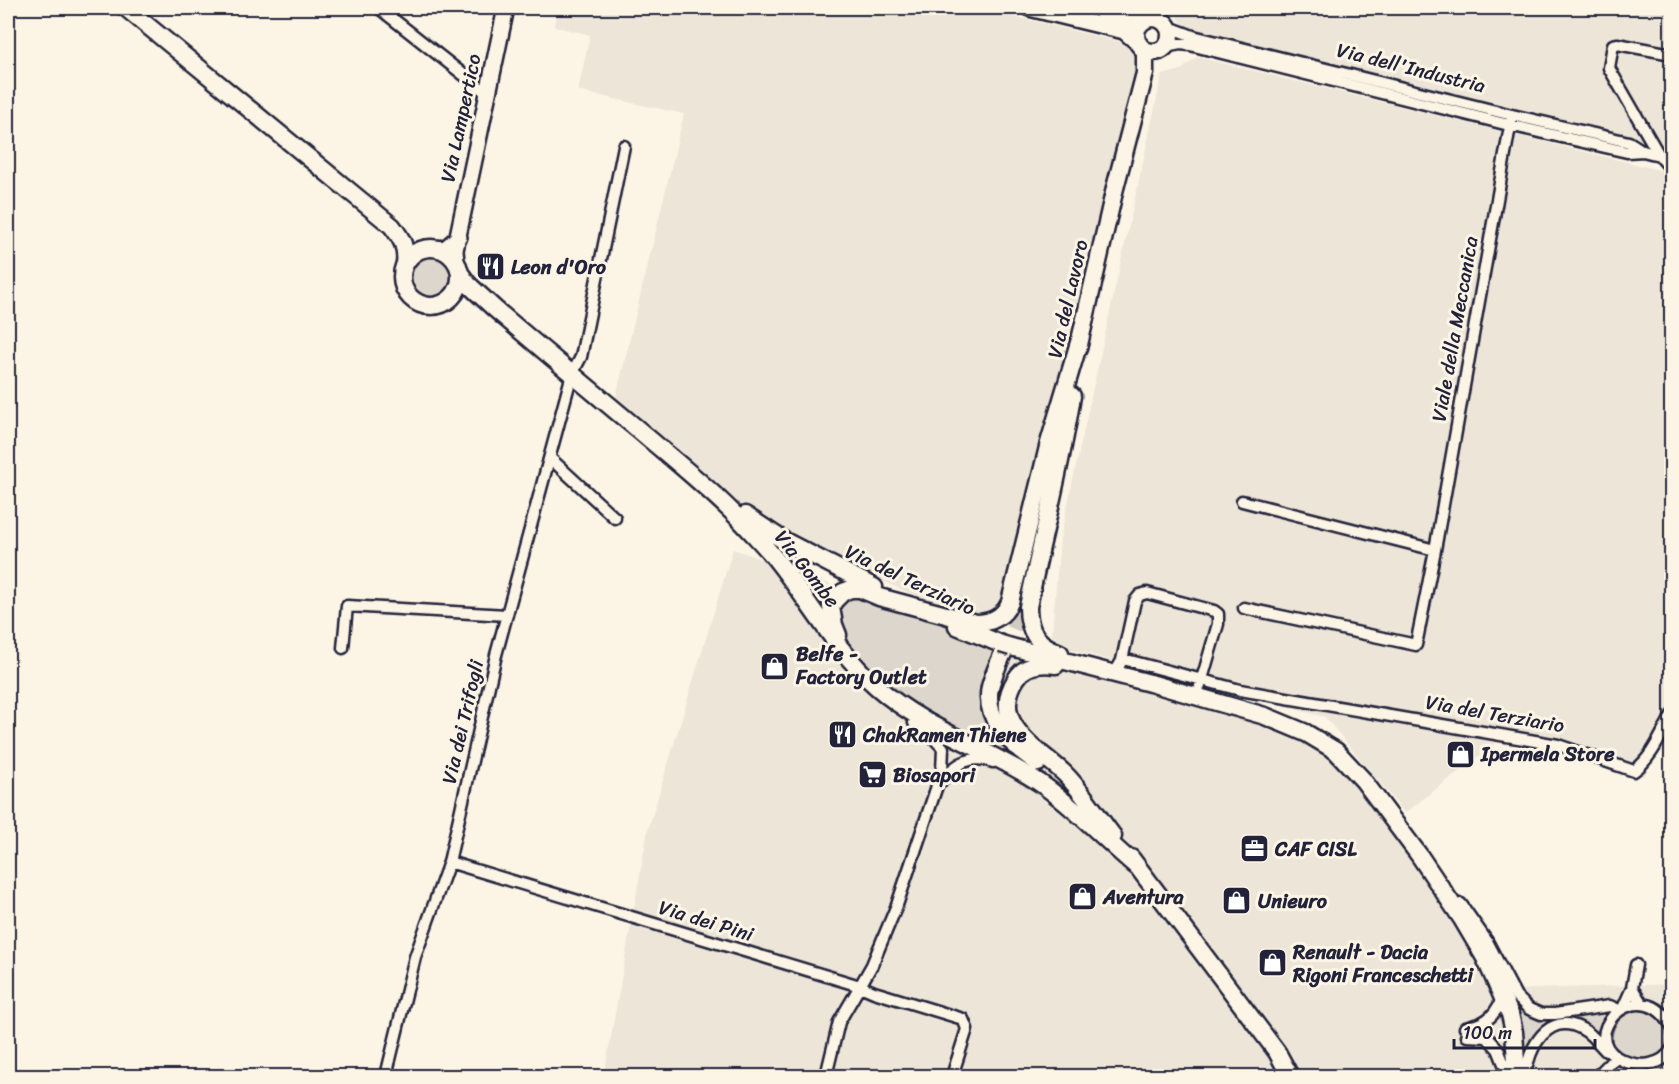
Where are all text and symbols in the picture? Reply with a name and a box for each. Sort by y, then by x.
street label: Via dell'Industria [1333,33,1489,103]
street label: Via Lampertico [430,50,492,185]
street label: Viale della Meccanica [1421,234,1489,424]
street label: Via del Lavoro [1037,236,1099,362]
place label: Leon d'Oro [511,250,607,285]
restaurant icon: Leon d'Oro [474,251,506,283]
street label: Via Gombe [765,522,849,616]
street label: Via del Terziario [839,534,981,626]
place label: Belfe - Factory Outlet [795,637,927,695]
shop icon: Belfe - Factory Outlet [759,650,791,682]
street label: Via dei Trifogli [432,655,495,788]
street label: Via del Terziario [1423,685,1567,743]
place label: ChakRamen Thiene [862,718,1027,753]
restaurant icon: ChakRamen Thiene [826,719,858,751]
place label: Ipermela Store [1480,737,1615,772]
shop icon: Ipermela Store [1444,738,1476,770]
place label: Biosapori [893,758,976,793]
supermarket icon: Biosapori [856,759,888,791]
place label: CAF CISL [1274,832,1357,867]
office icon: CAF CISL [1238,833,1270,865]
place label: Aventura [1102,880,1184,915]
shop icon: Aventura [1066,881,1098,913]
place label: Unieuro [1258,884,1328,919]
shop icon: Unieuro [1221,885,1253,917]
street label: Via dei Pini [654,890,758,952]
place label: Renault - Dacia Rigoni Franceschetti [1292,935,1474,993]
shop icon: Renault - Dacia Rigoni Franceschetti [1256,947,1288,979]
scale bar [1454,1012,1595,1050]
text: 100 m [1463,1017,1512,1049]

